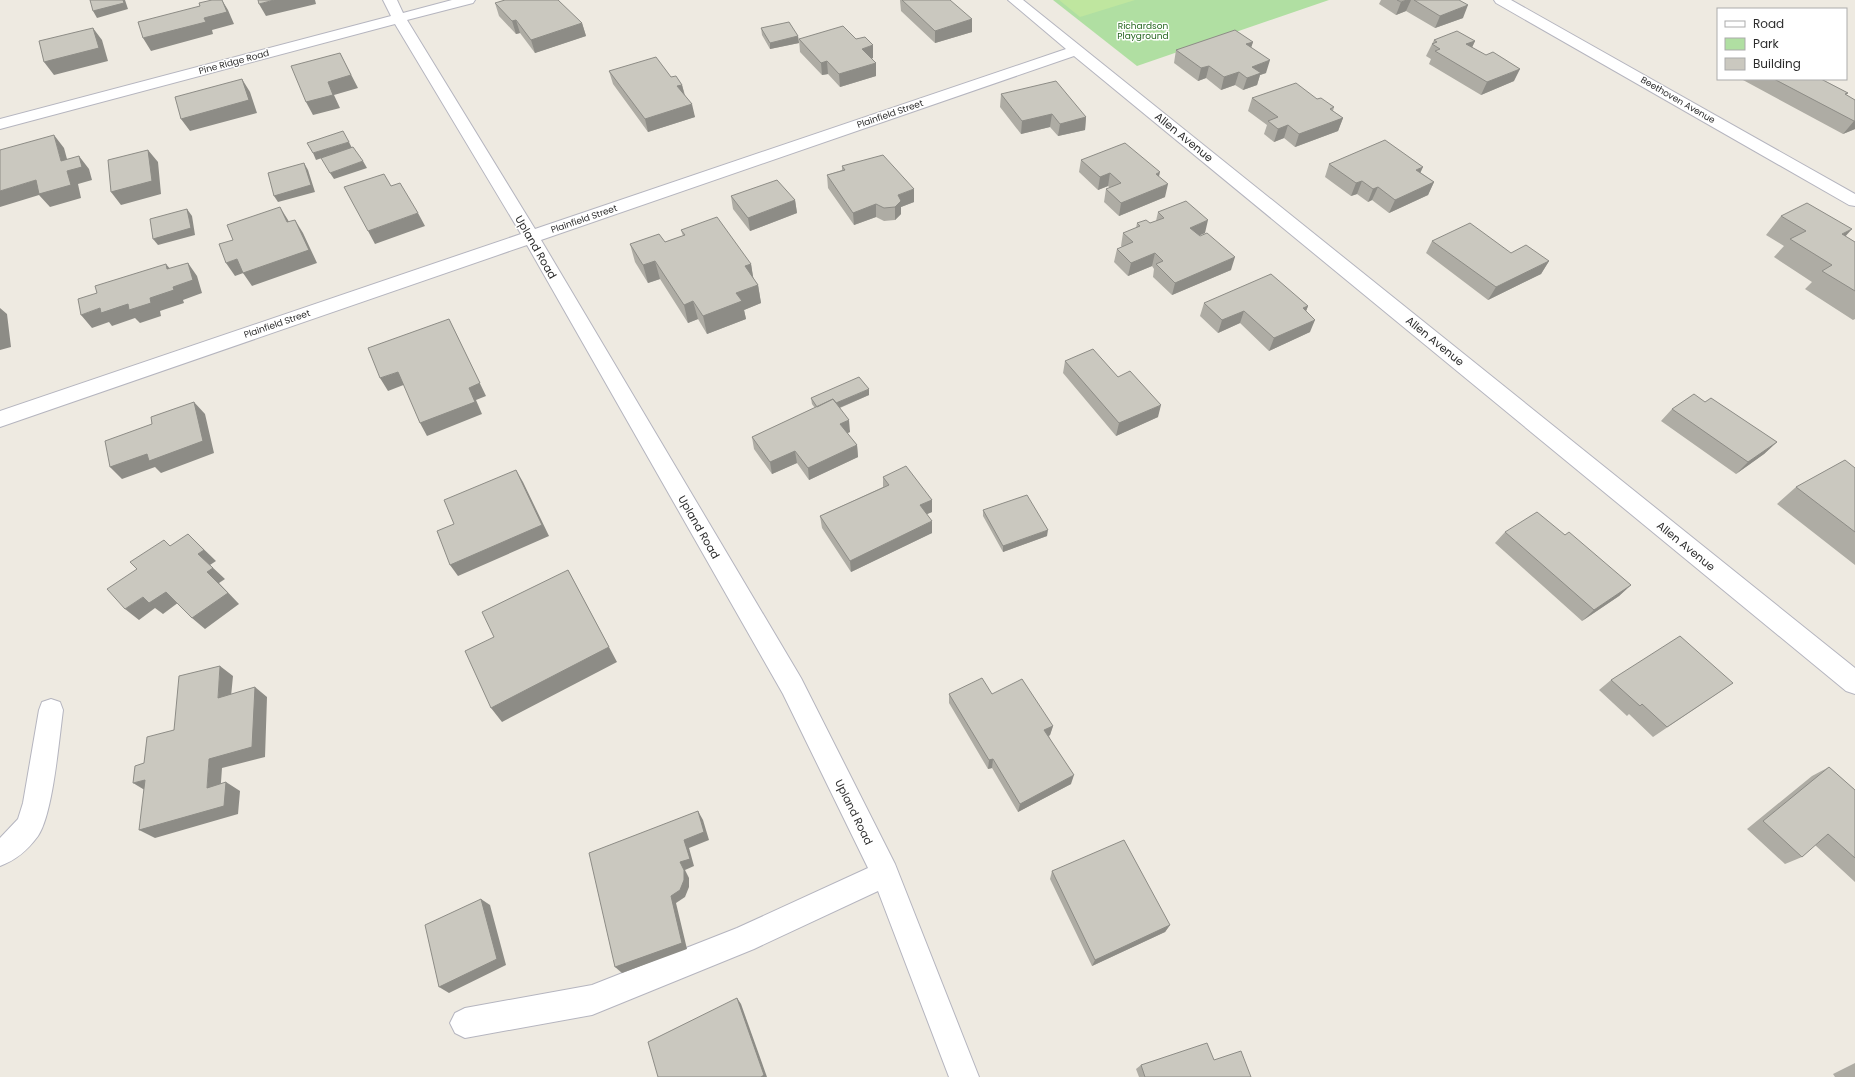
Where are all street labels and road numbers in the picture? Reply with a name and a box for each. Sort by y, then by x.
street label: Pine Ridge Road [197,47,271,77]
street label: Beethoven Avenue [1639,74,1718,126]
street label: Plainfield Street [855,97,925,131]
street label: Allen Avenue [1151,108,1217,166]
street label: Plainfield Street [549,202,619,236]
street label: Upland Road [511,212,561,282]
street label: Plainfield Street [242,307,312,341]
street label: Allen Avenue [1402,312,1468,370]
street label: Upland Road [674,492,724,562]
street label: Allen Avenue [1653,517,1719,575]
street label: Upland Road [831,777,877,847]

